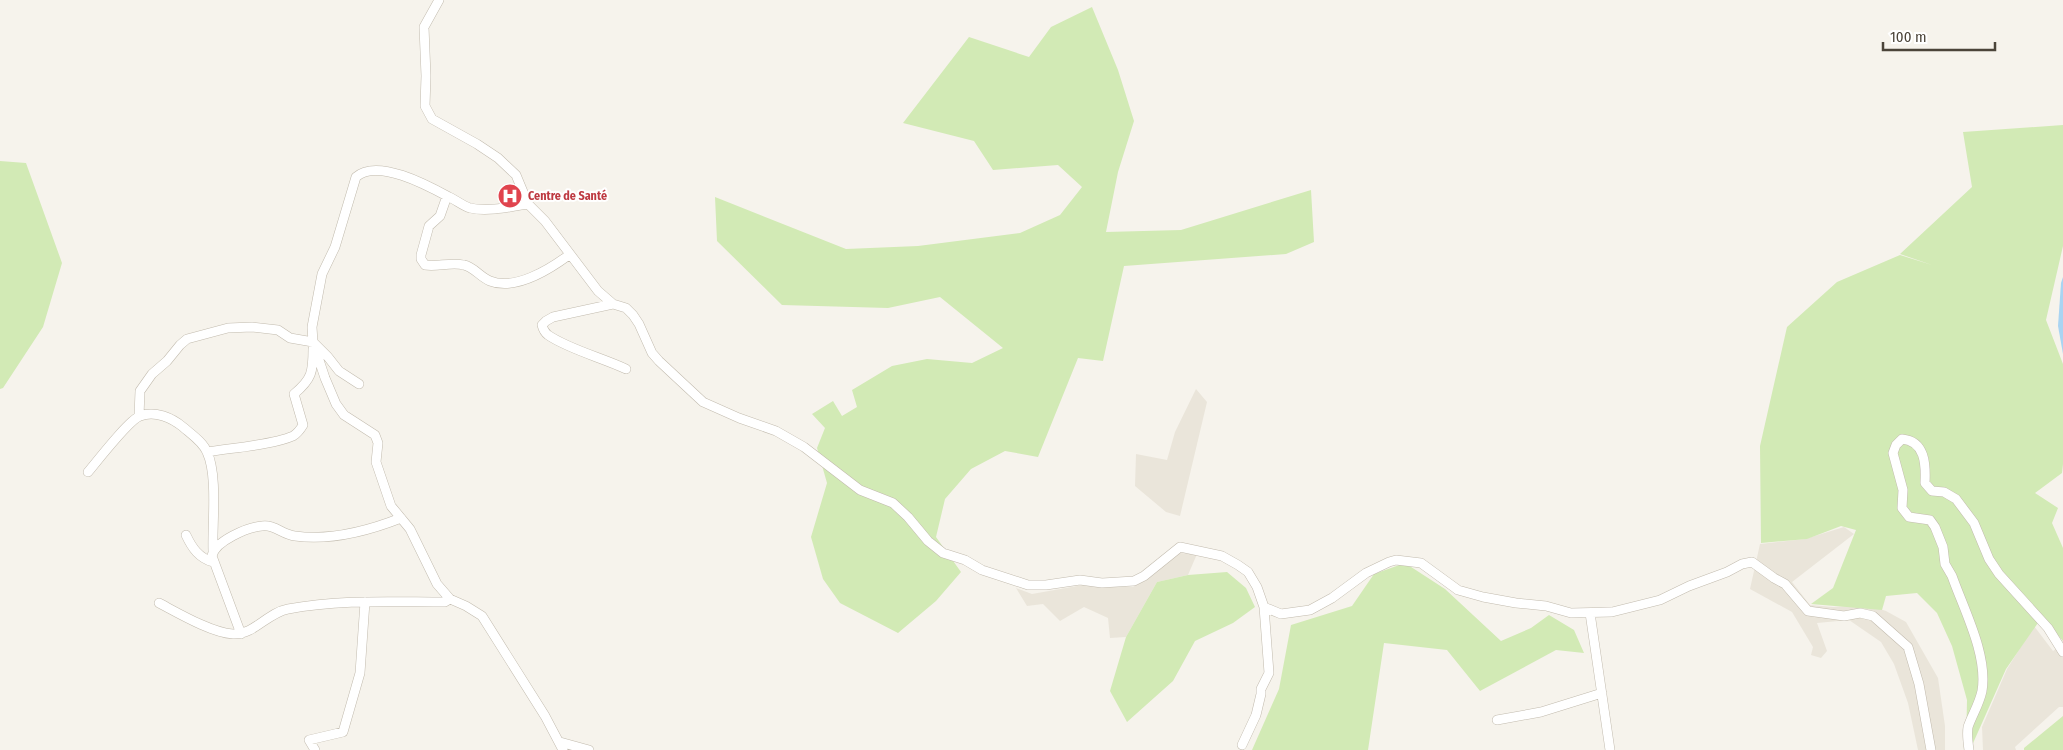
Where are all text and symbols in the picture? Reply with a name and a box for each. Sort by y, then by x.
scale bar [1883,20,1996,52]
text: 100 m [1890,28,1927,46]
hospital icon: Centre de Santé [497,183,523,209]
place label: Centre de Santé [528,189,607,203]

